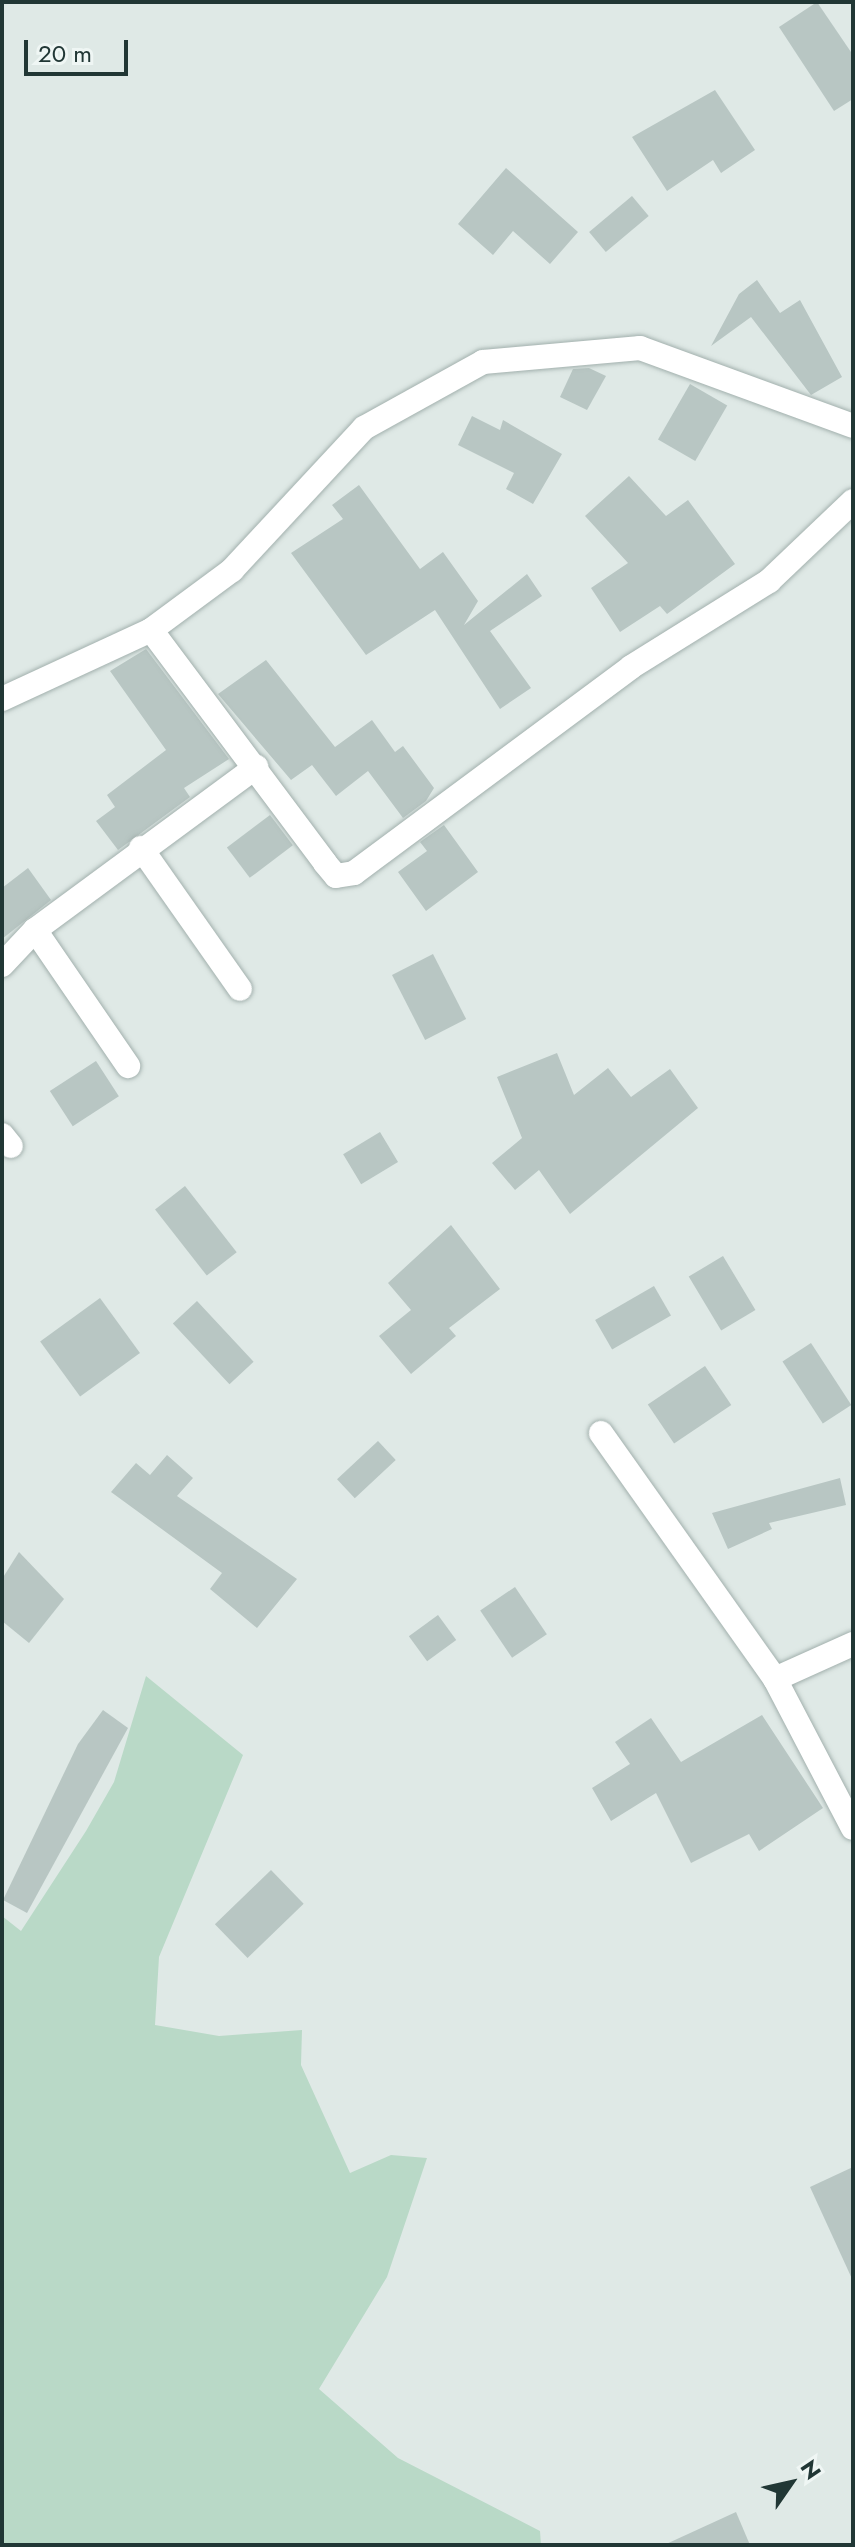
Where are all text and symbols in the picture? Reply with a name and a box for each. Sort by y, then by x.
scale bar [28,24,132,74]
text: 20 m [38,36,92,71]
north arrow [751,2443,831,2523]
text: N [793,2453,829,2486]

